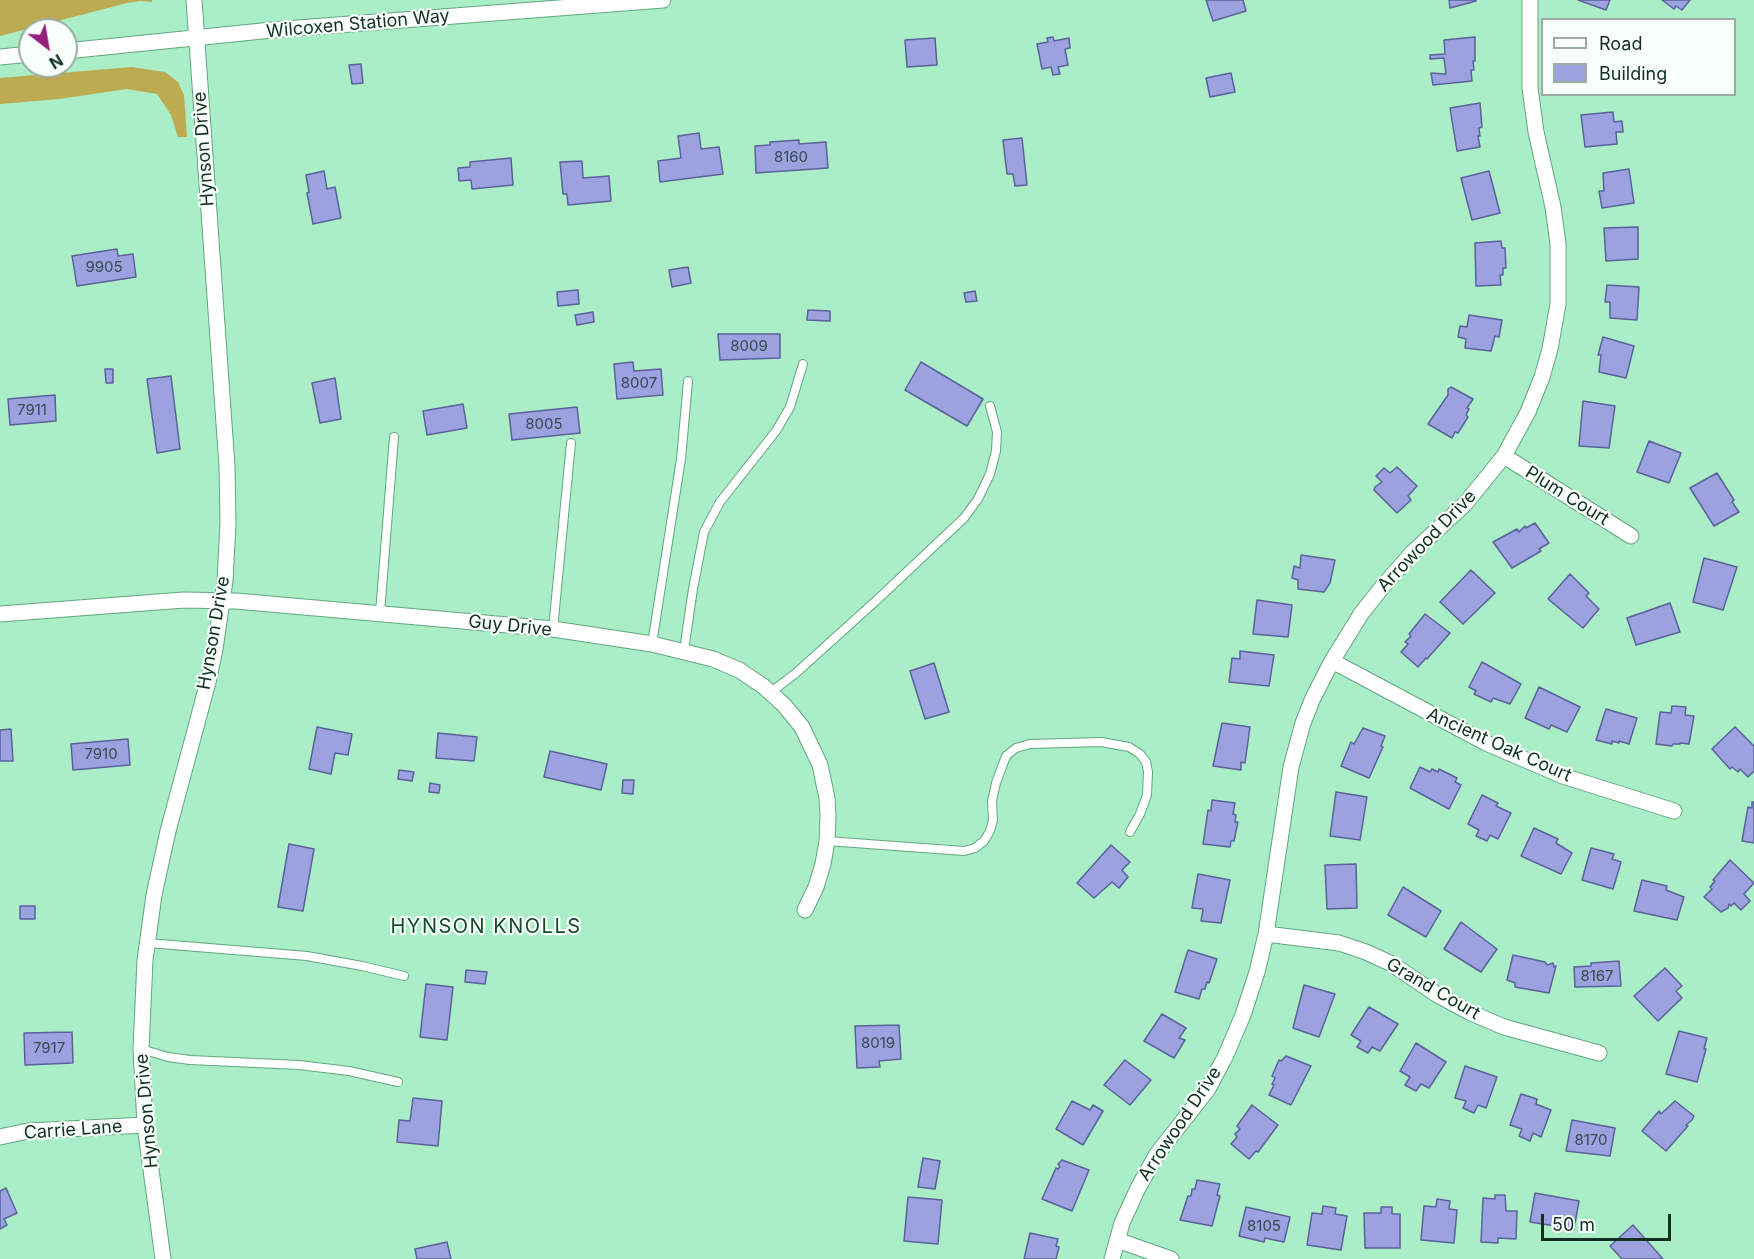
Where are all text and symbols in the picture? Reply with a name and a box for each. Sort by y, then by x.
street label: Wilcoxen Station Way [265,5,451,43]
north arrow [18,18,78,78]
legend [1541,18,1736,96]
text: Road [1599,33,1642,54]
text: N [46,50,67,73]
text: Building [1599,63,1667,84]
street label: Hynson Drive [189,91,219,207]
house number: 8160 [774,148,808,166]
house number: 9905 [85,258,123,276]
house number: 8009 [730,337,768,355]
house number: 8007 [621,374,657,392]
house number: 7911 [17,401,47,419]
house number: 8005 [525,415,563,433]
street label: Plum Court [1521,462,1613,530]
street label: Arrowood Drive [1373,486,1481,596]
street label: Hynson Drive [193,575,235,691]
street label: Guy Drive [467,611,553,641]
street label: Ancient Oak Court [1423,703,1575,787]
house number: 7910 [84,745,118,763]
district label: HYNSON KNOLLS [390,915,582,939]
street label: Grand Court [1382,954,1484,1024]
house number: 8167 [1580,967,1614,985]
house number: 8019 [861,1034,895,1052]
house number: 7917 [33,1039,65,1057]
street label: Hynson Drive [131,1053,163,1169]
street label: Arrowood Drive [1134,1063,1226,1185]
street label: Carrie Lane [23,1116,123,1144]
house number: 8170 [1574,1131,1608,1149]
scale bar [1544,1202,1674,1240]
text: 50 m [1552,1214,1595,1235]
house number: 8105 [1247,1217,1281,1235]

